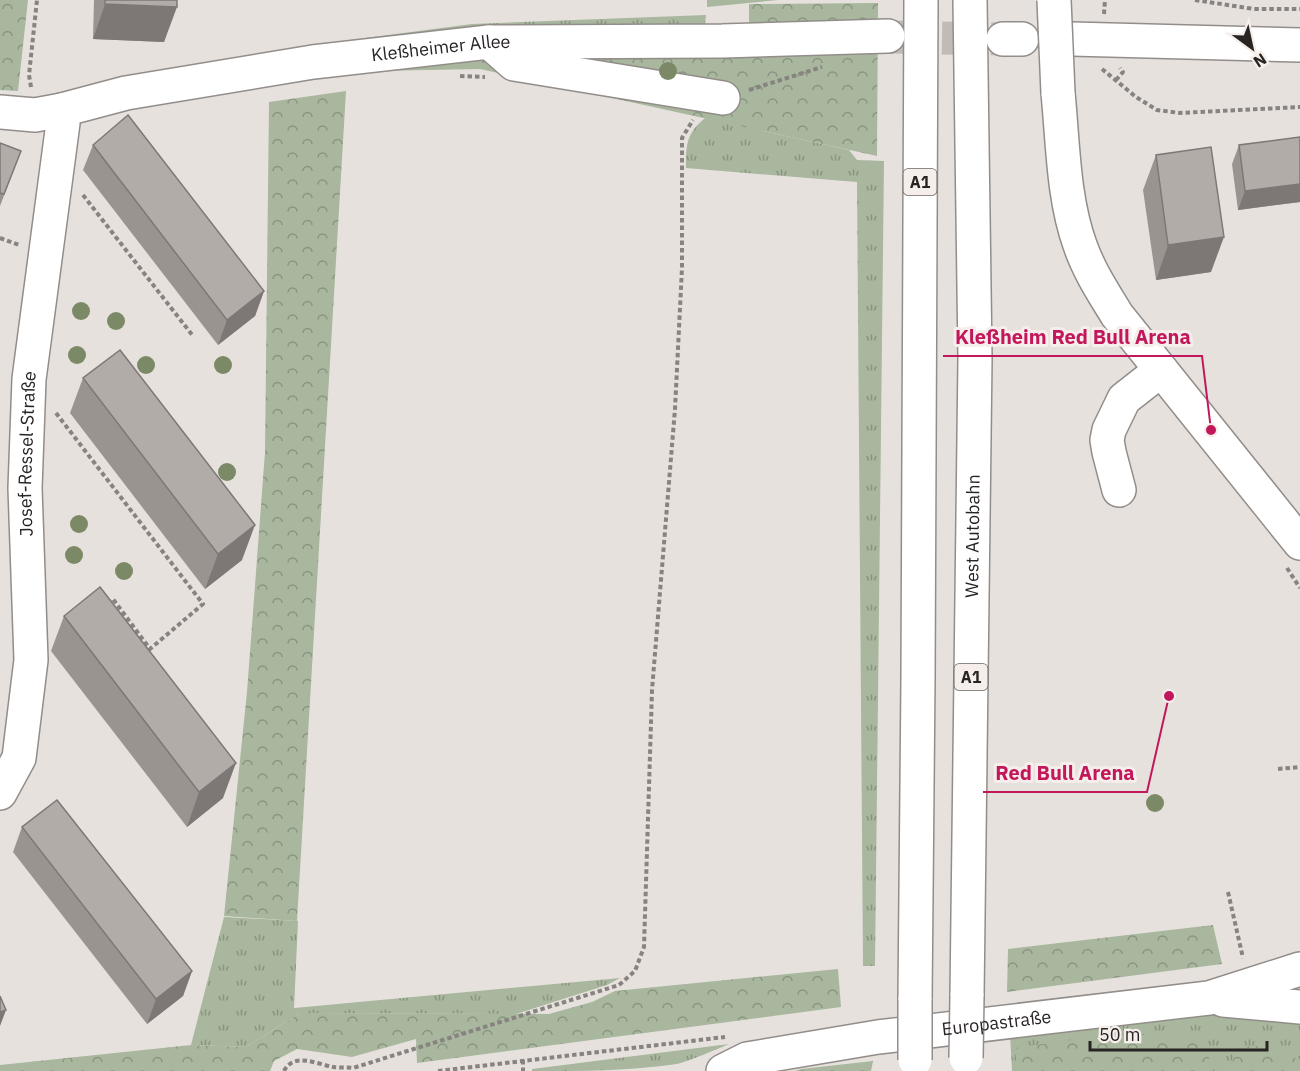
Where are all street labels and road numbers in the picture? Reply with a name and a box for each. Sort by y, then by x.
street label: Kleßheimer Allee [370,30,511,66]
road number: A1 [904,169,936,195]
street label: Josef-Ressel-Straße [13,369,41,537]
street label: West Autobahn [960,474,985,598]
road number: A1 [954,664,988,690]
street label: Europastraße [940,1005,1053,1040]

